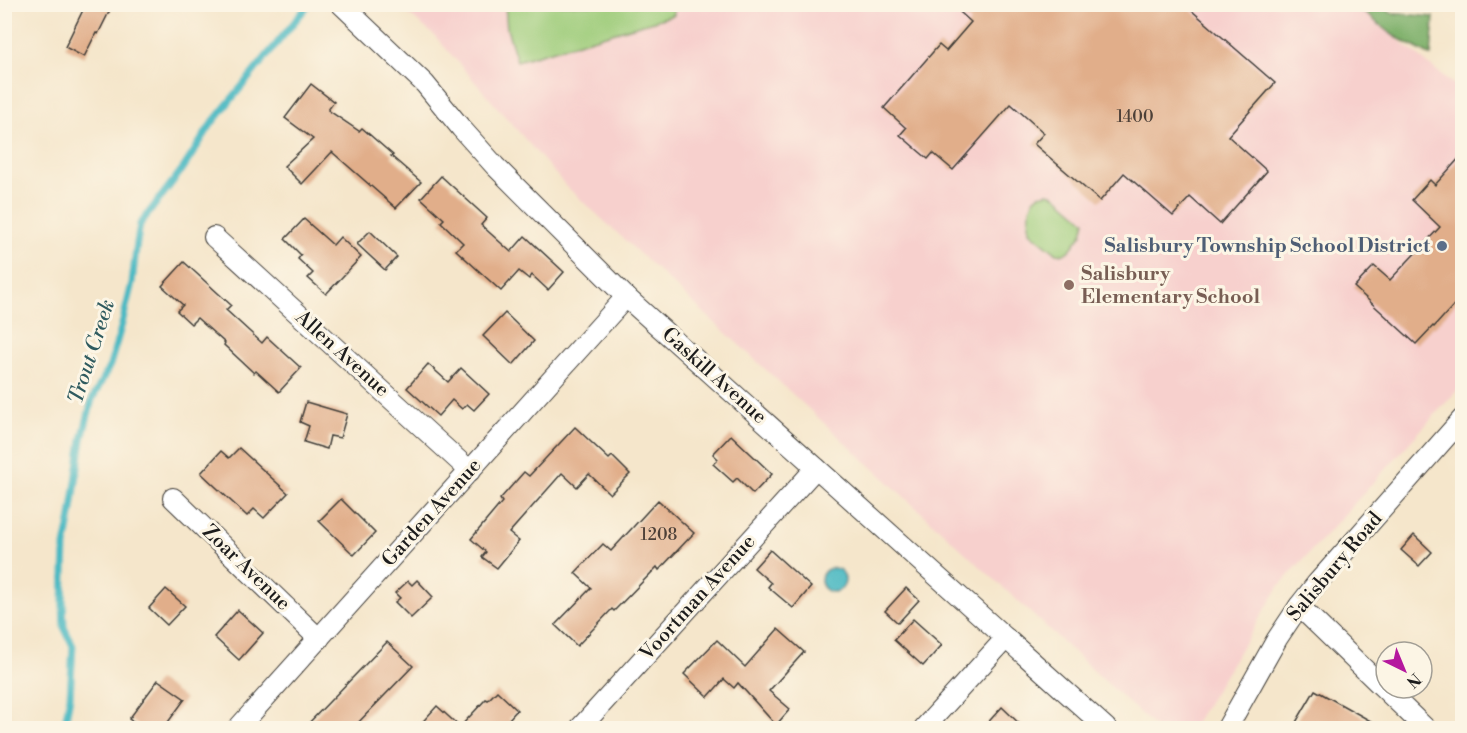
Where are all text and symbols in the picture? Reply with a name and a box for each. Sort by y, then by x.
house number: 1400 [1117,107,1154,127]
place label: Salisbury Township School District [1104,234,1431,259]
marker: Salisbury Township School District [1435,239,1449,253]
place label: Salisbury Elementary School [1081,262,1260,310]
marker: Salisbury Elementary School [1062,278,1076,292]
water label: Trout Creek [63,296,121,408]
street label: Allen Avenue [289,305,394,403]
street label: Gaskill Avenue [656,322,772,430]
street label: Garden Avenue [377,454,487,572]
street label: Salisbury Road [1282,507,1388,627]
street label: Zoar Avenue [197,520,295,616]
house number: 1208 [641,525,678,545]
street label: Voortman Avenue [634,530,761,667]
north arrow [1374,640,1434,700]
text: N [1402,669,1425,692]

